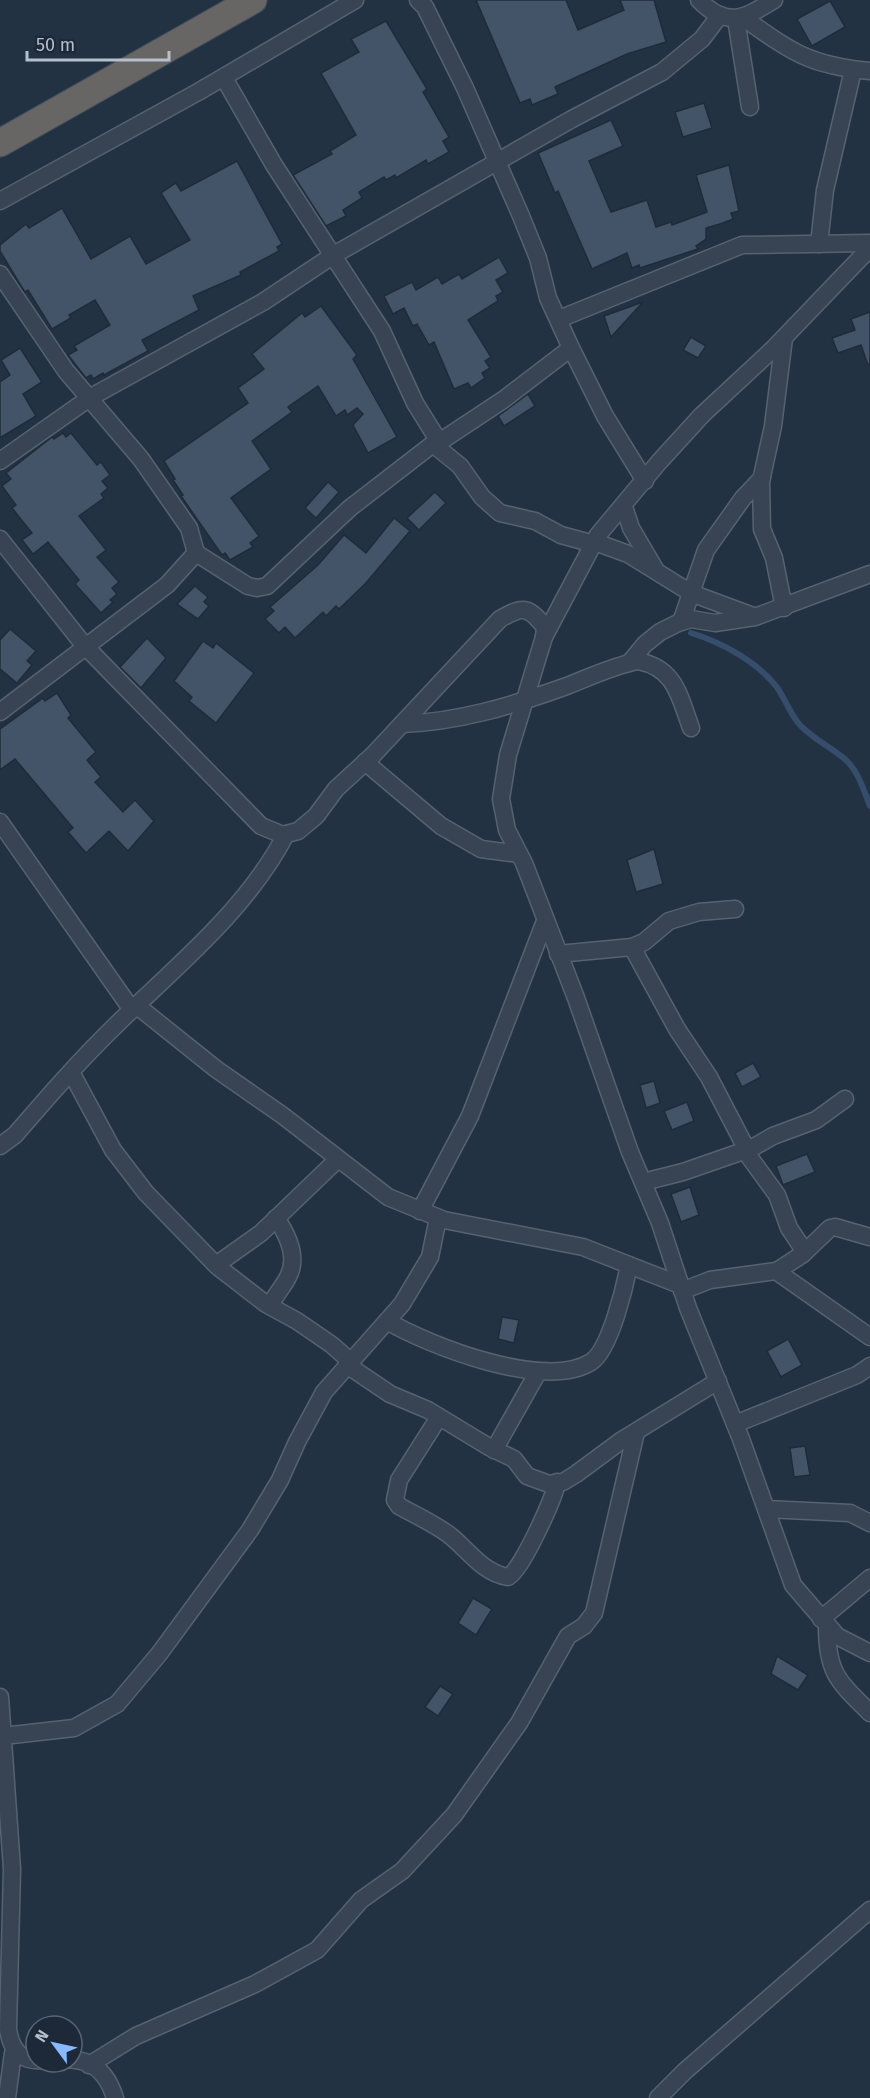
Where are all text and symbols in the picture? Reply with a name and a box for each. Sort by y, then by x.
scale bar [27,24,170,62]
text: 50 m [36,34,75,56]
north arrow [24,2014,84,2074]
text: N [31,2026,53,2046]

